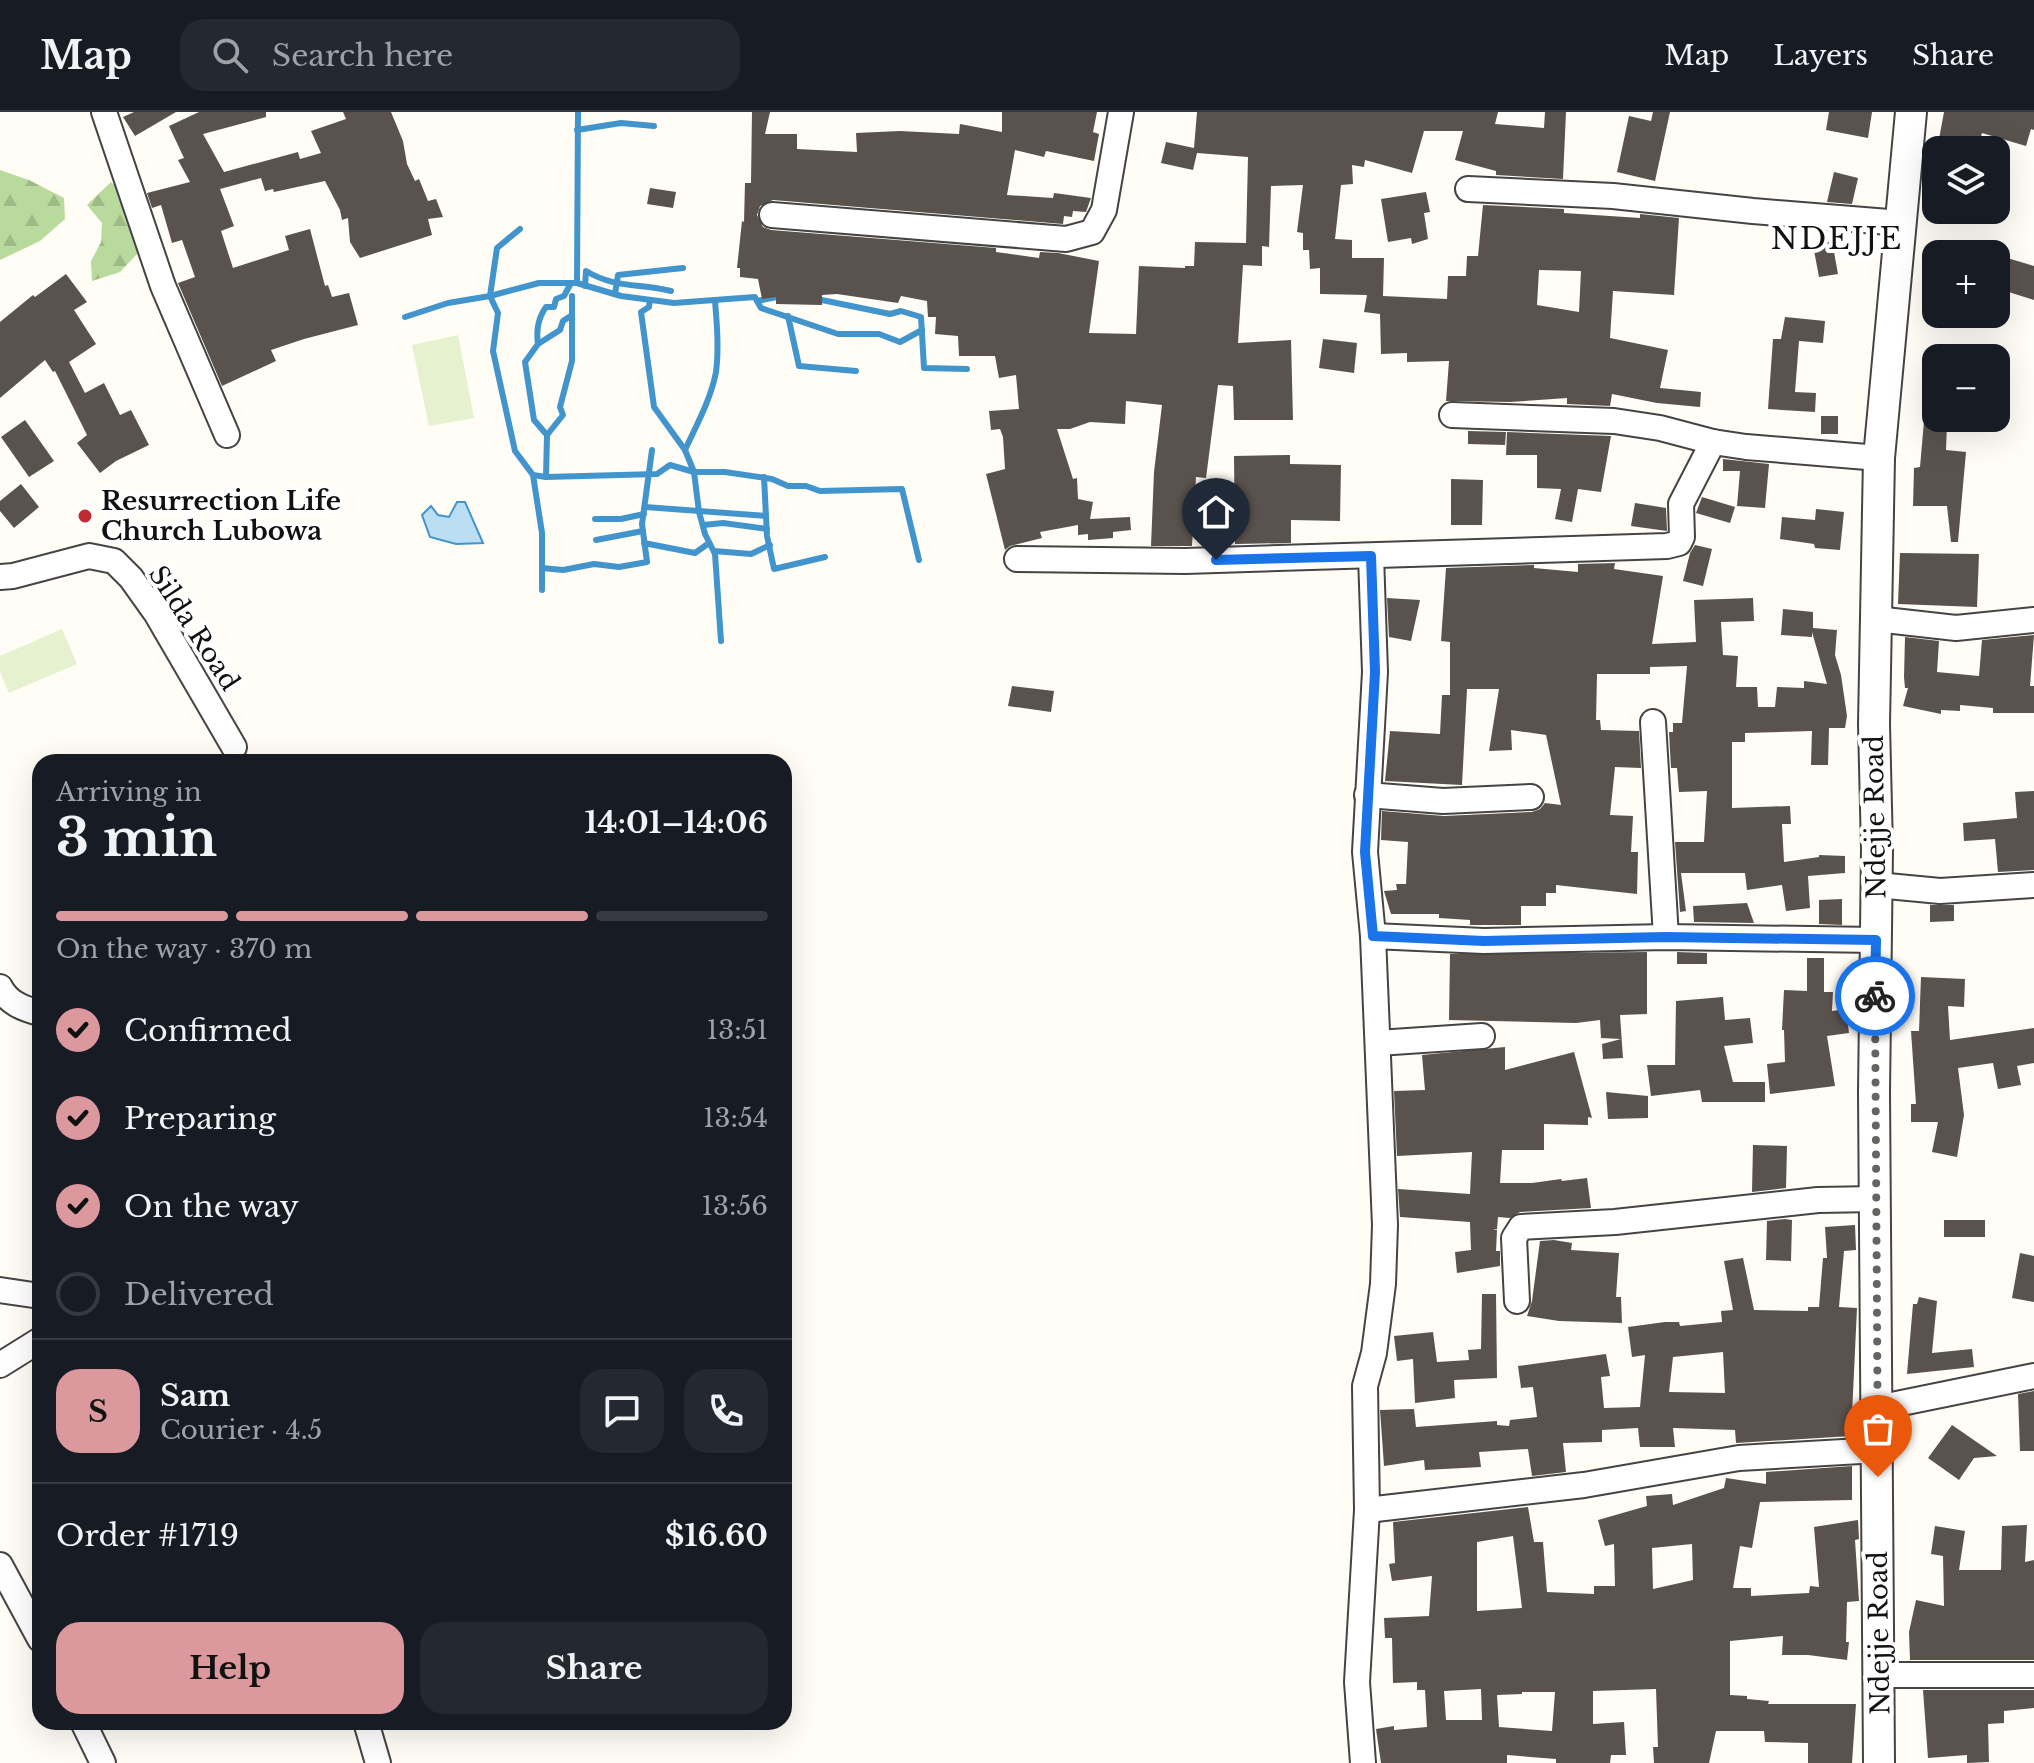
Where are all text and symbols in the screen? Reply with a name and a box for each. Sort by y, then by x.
search box [180,19,740,91]
text: Map [40,32,132,79]
icon: search [208,33,252,77]
text: Search here [272,37,453,74]
text: Map [1664,38,1729,73]
text: Layers [1773,38,1868,73]
text: Share [1912,38,1994,73]
map controls [1922,136,2010,432]
button: layers [1922,136,2010,224]
district label: NDEJJE [1771,220,1903,257]
button: + [1922,240,2010,328]
button: − [1922,344,2010,432]
pin [1182,478,1250,560]
place label: Resurrection Life Church Lubowa [101,485,341,547]
icon: home [1194,490,1238,534]
marker: Resurrection Life Church Lubowa [76,507,94,525]
street label: Silda Road [142,560,246,696]
street label: Ndejje Road [1858,735,1892,899]
text: Arriving in [56,776,202,808]
text: 14:01–14:06 [584,804,768,841]
text: 3 min [56,806,217,870]
text: On the way · 370 m [56,933,312,965]
courier [1835,956,1915,1036]
icon: bike [1853,974,1897,1018]
icon: check [56,1008,100,1052]
text: Confirmed [124,1012,292,1049]
text: 13:51 [707,1014,768,1046]
icon: check [56,1096,100,1140]
text: Preparing [124,1100,276,1137]
text: 13:54 [703,1102,768,1134]
icon: check [56,1184,100,1228]
text: On the way [124,1188,299,1225]
text: 13:56 [701,1190,768,1222]
text: Delivered [124,1276,274,1313]
button: chat [580,1369,664,1453]
button: phone [684,1369,768,1453]
text: Sam [160,1377,230,1414]
text: S [88,1393,108,1430]
pin [1844,1395,1912,1477]
icon: bag [1856,1407,1900,1451]
text: Courier · 4.5 [160,1414,322,1446]
text: Order #1719 [56,1517,239,1554]
text: $16.60 [665,1517,768,1554]
street label: Ndejje Road [1862,1551,1896,1715]
button: Help [56,1622,404,1714]
button: Share [420,1622,768,1714]

